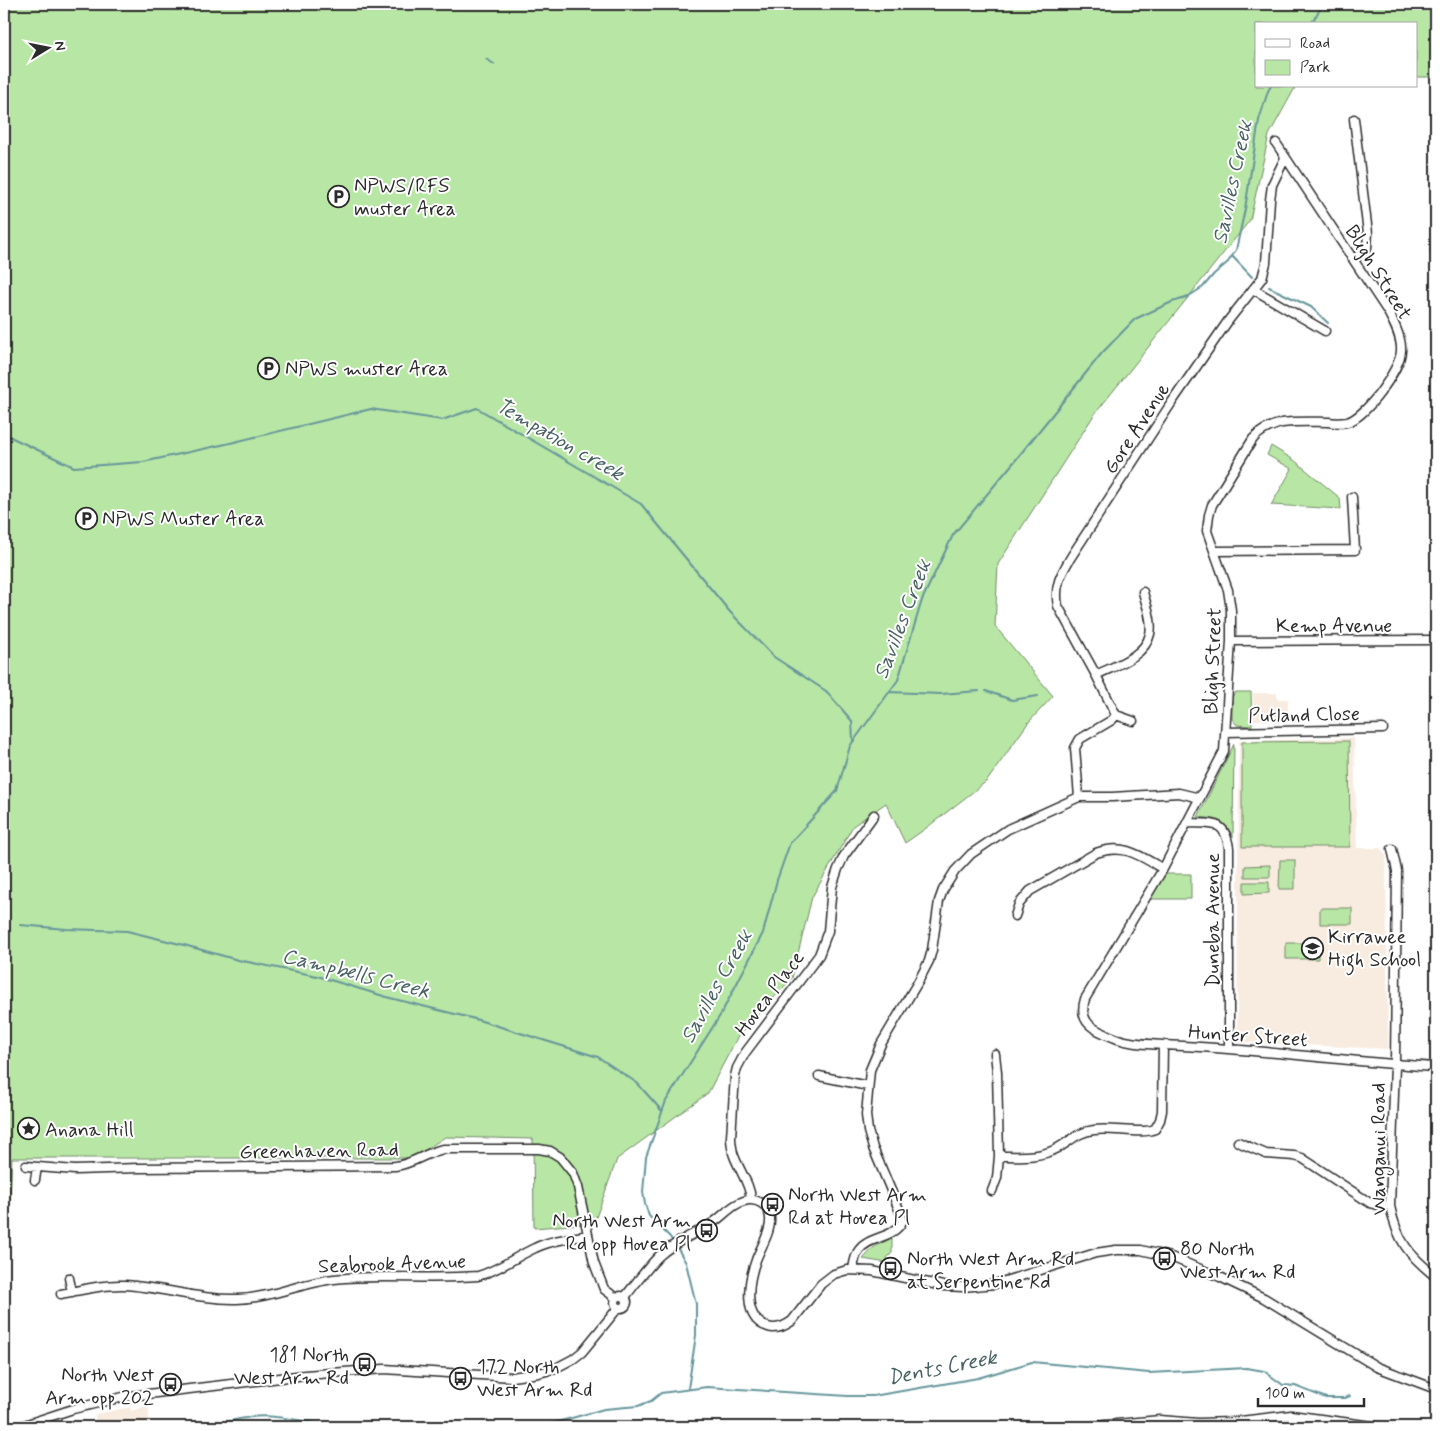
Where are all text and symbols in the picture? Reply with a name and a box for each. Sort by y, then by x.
north arrow [22,22,72,72]
legend [1255,22,1418,88]
text: Road [1300,34,1330,54]
text: N [50,40,69,52]
text: Park [1300,58,1330,78]
water label: Savilles Creek [1206,117,1260,246]
place label: NPWS/RFS muster Area [354,173,456,223]
parking icon: NPWS/RFS muster Area [326,184,350,208]
street label: Bligh Street [1338,220,1418,325]
parking icon: NPWS muster Area [257,356,281,380]
place label: NPWS muster Area [285,356,448,383]
street label: Gore Avenue [1098,378,1177,480]
water label: Tempation creek [490,392,630,489]
parking icon: NPWS Muster Area [74,506,98,530]
place label: NPWS Muster Area [102,506,264,533]
water label: Savilles Creek [867,555,939,683]
street label: Bligh Street [1198,607,1229,715]
street label: Kemp Avenue [1276,613,1392,640]
street label: Putland Close [1248,701,1360,730]
street label: Duneba Avenue [1200,853,1227,987]
water label: Savilles Creek [674,924,760,1048]
place label: Kirrawee High School [1328,924,1421,976]
school or university icon: Kirrawee High School [1300,936,1324,960]
water label: Campbells Creek [279,942,432,1006]
street label: Hovea Place [729,946,811,1042]
street label: Hunter Street [1187,1019,1309,1054]
street label: Wanganui Road [1366,1083,1394,1215]
place icon: Anana Hill [17,1117,41,1141]
place label: Anana Hill [45,1117,134,1144]
street label: Greenhaven Road [239,1137,399,1166]
place label: North West Arm Rd at Hovea Pl [788,1182,927,1232]
bus stop icon: North West Arm Rd at Hovea Pl [760,1193,784,1217]
place label: North West Arm Rd opp Hovea Pl [552,1208,691,1258]
bus stop icon: North West Arm Rd opp Hovea Pl [695,1219,719,1243]
place label: 80 North West Arm Rd [1180,1236,1295,1286]
place label: North West Arm Rd at Serpentine Rd [907,1246,1074,1296]
bus stop icon: 80 North West Arm Rd [1152,1247,1176,1271]
street label: Seabrook Avenue [318,1248,466,1281]
bus stop icon: North West Arm Rd at Serpentine Rd [879,1257,903,1281]
place label: 181 North West Arm Rd [234,1342,349,1392]
water label: Dents Creek [885,1343,1001,1392]
bus stop icon: 181 North West Arm Rd [353,1353,377,1377]
place label: 172 North West Arm Rd [477,1354,592,1404]
place label: North West Arm opp 202 [45,1362,154,1412]
bus stop icon: 172 North West Arm Rd [449,1366,473,1390]
bus stop icon: North West Arm opp 202 [158,1373,182,1397]
scale bar [1258,1376,1364,1408]
text: 100 m [1265,1384,1305,1404]

